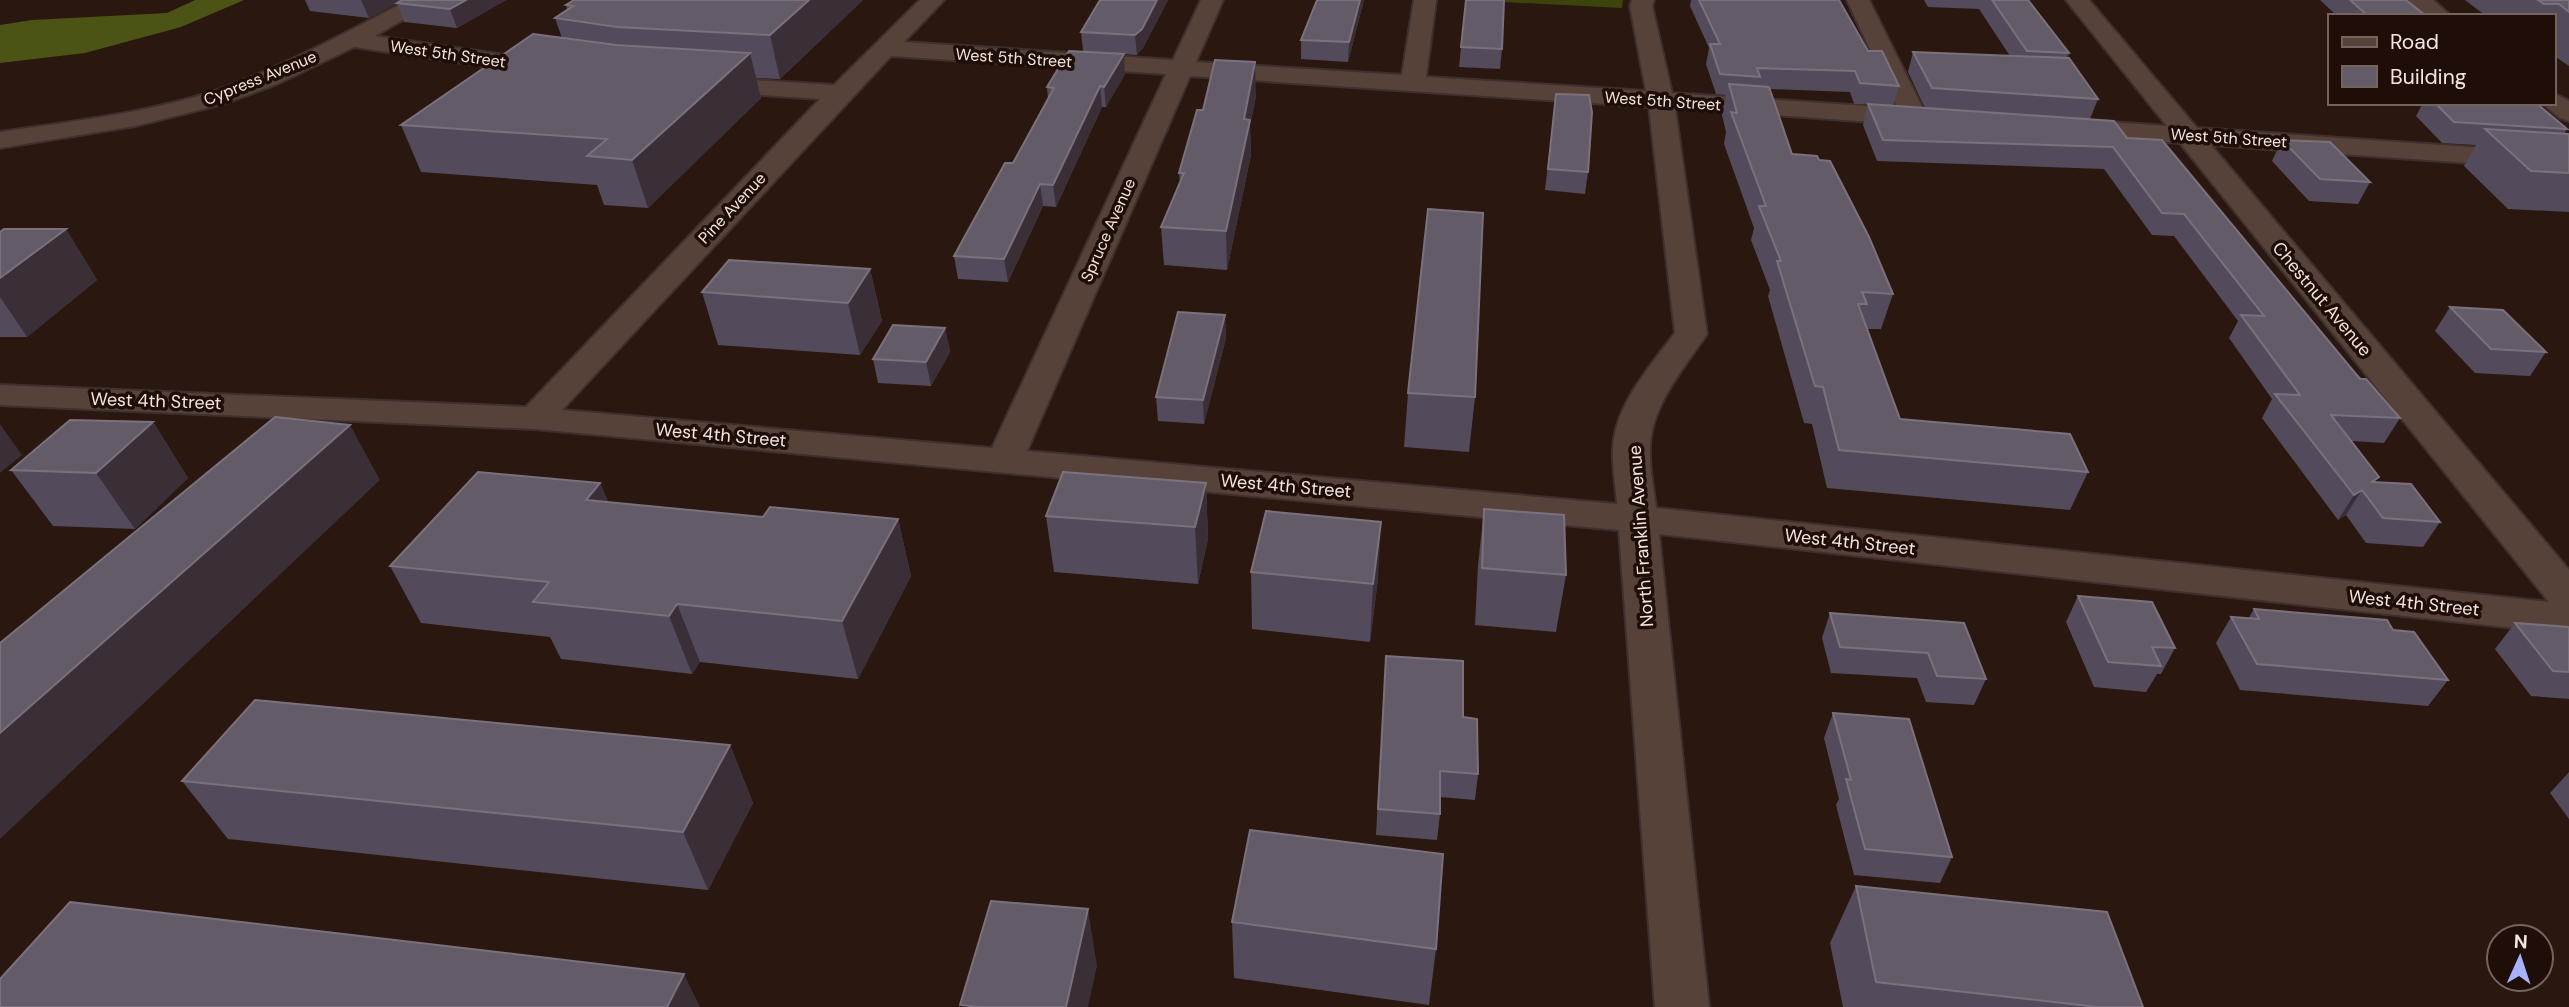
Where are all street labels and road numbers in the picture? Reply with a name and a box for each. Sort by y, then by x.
street label: West 5th Street [389,35,507,73]
street label: West 5th Street [955,43,1073,73]
street label: Cypress Avenue [201,46,319,110]
street label: West 5th Street [1604,86,1722,116]
street label: West 5th Street [2170,123,2288,153]
street label: Pine Avenue [694,168,770,248]
street label: Spruce Avenue [1076,175,1140,285]
street label: Chestnut Avenue [2267,237,2377,361]
street label: West 4th Street [90,387,222,415]
street label: West 4th Street [655,417,787,453]
street label: North Franklin Avenue [1623,444,1659,628]
street label: West 4th Street [1220,468,1352,504]
street label: West 4th Street [1783,523,1917,561]
street label: West 4th Street [2347,584,2481,622]

